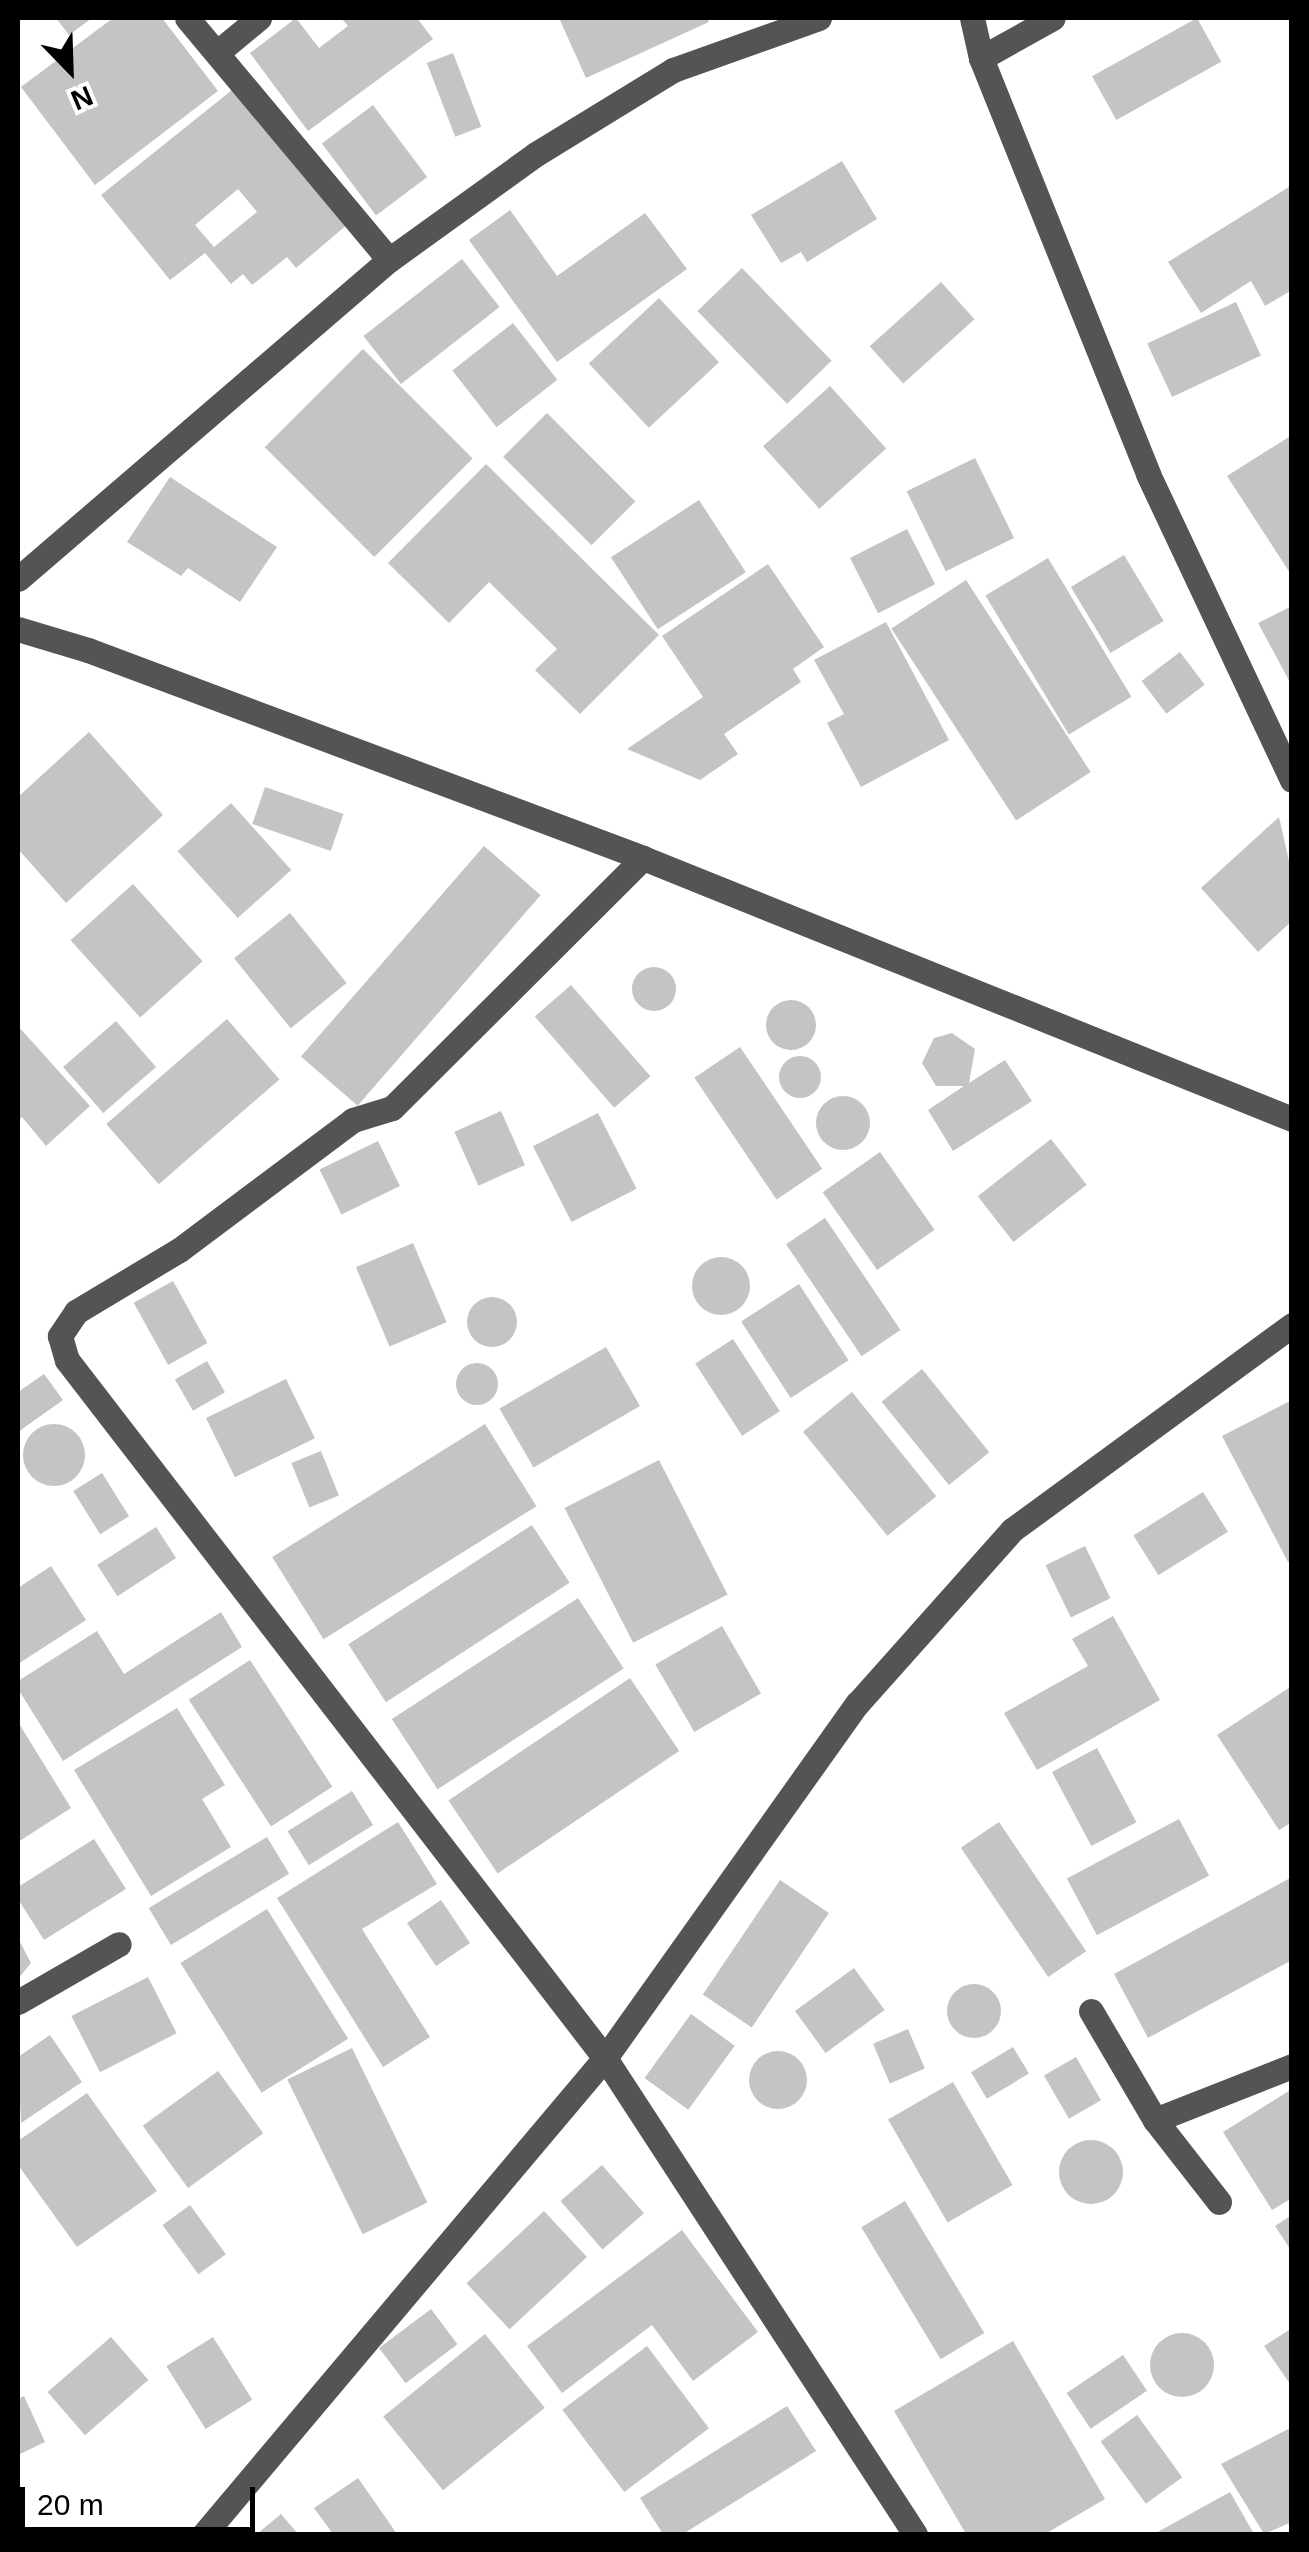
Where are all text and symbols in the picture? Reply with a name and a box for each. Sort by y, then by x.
north arrow [20,20,120,120]
text: N [67,80,97,116]
scale bar [25,2467,260,2529]
text: 20 m [37,2488,104,2521]

